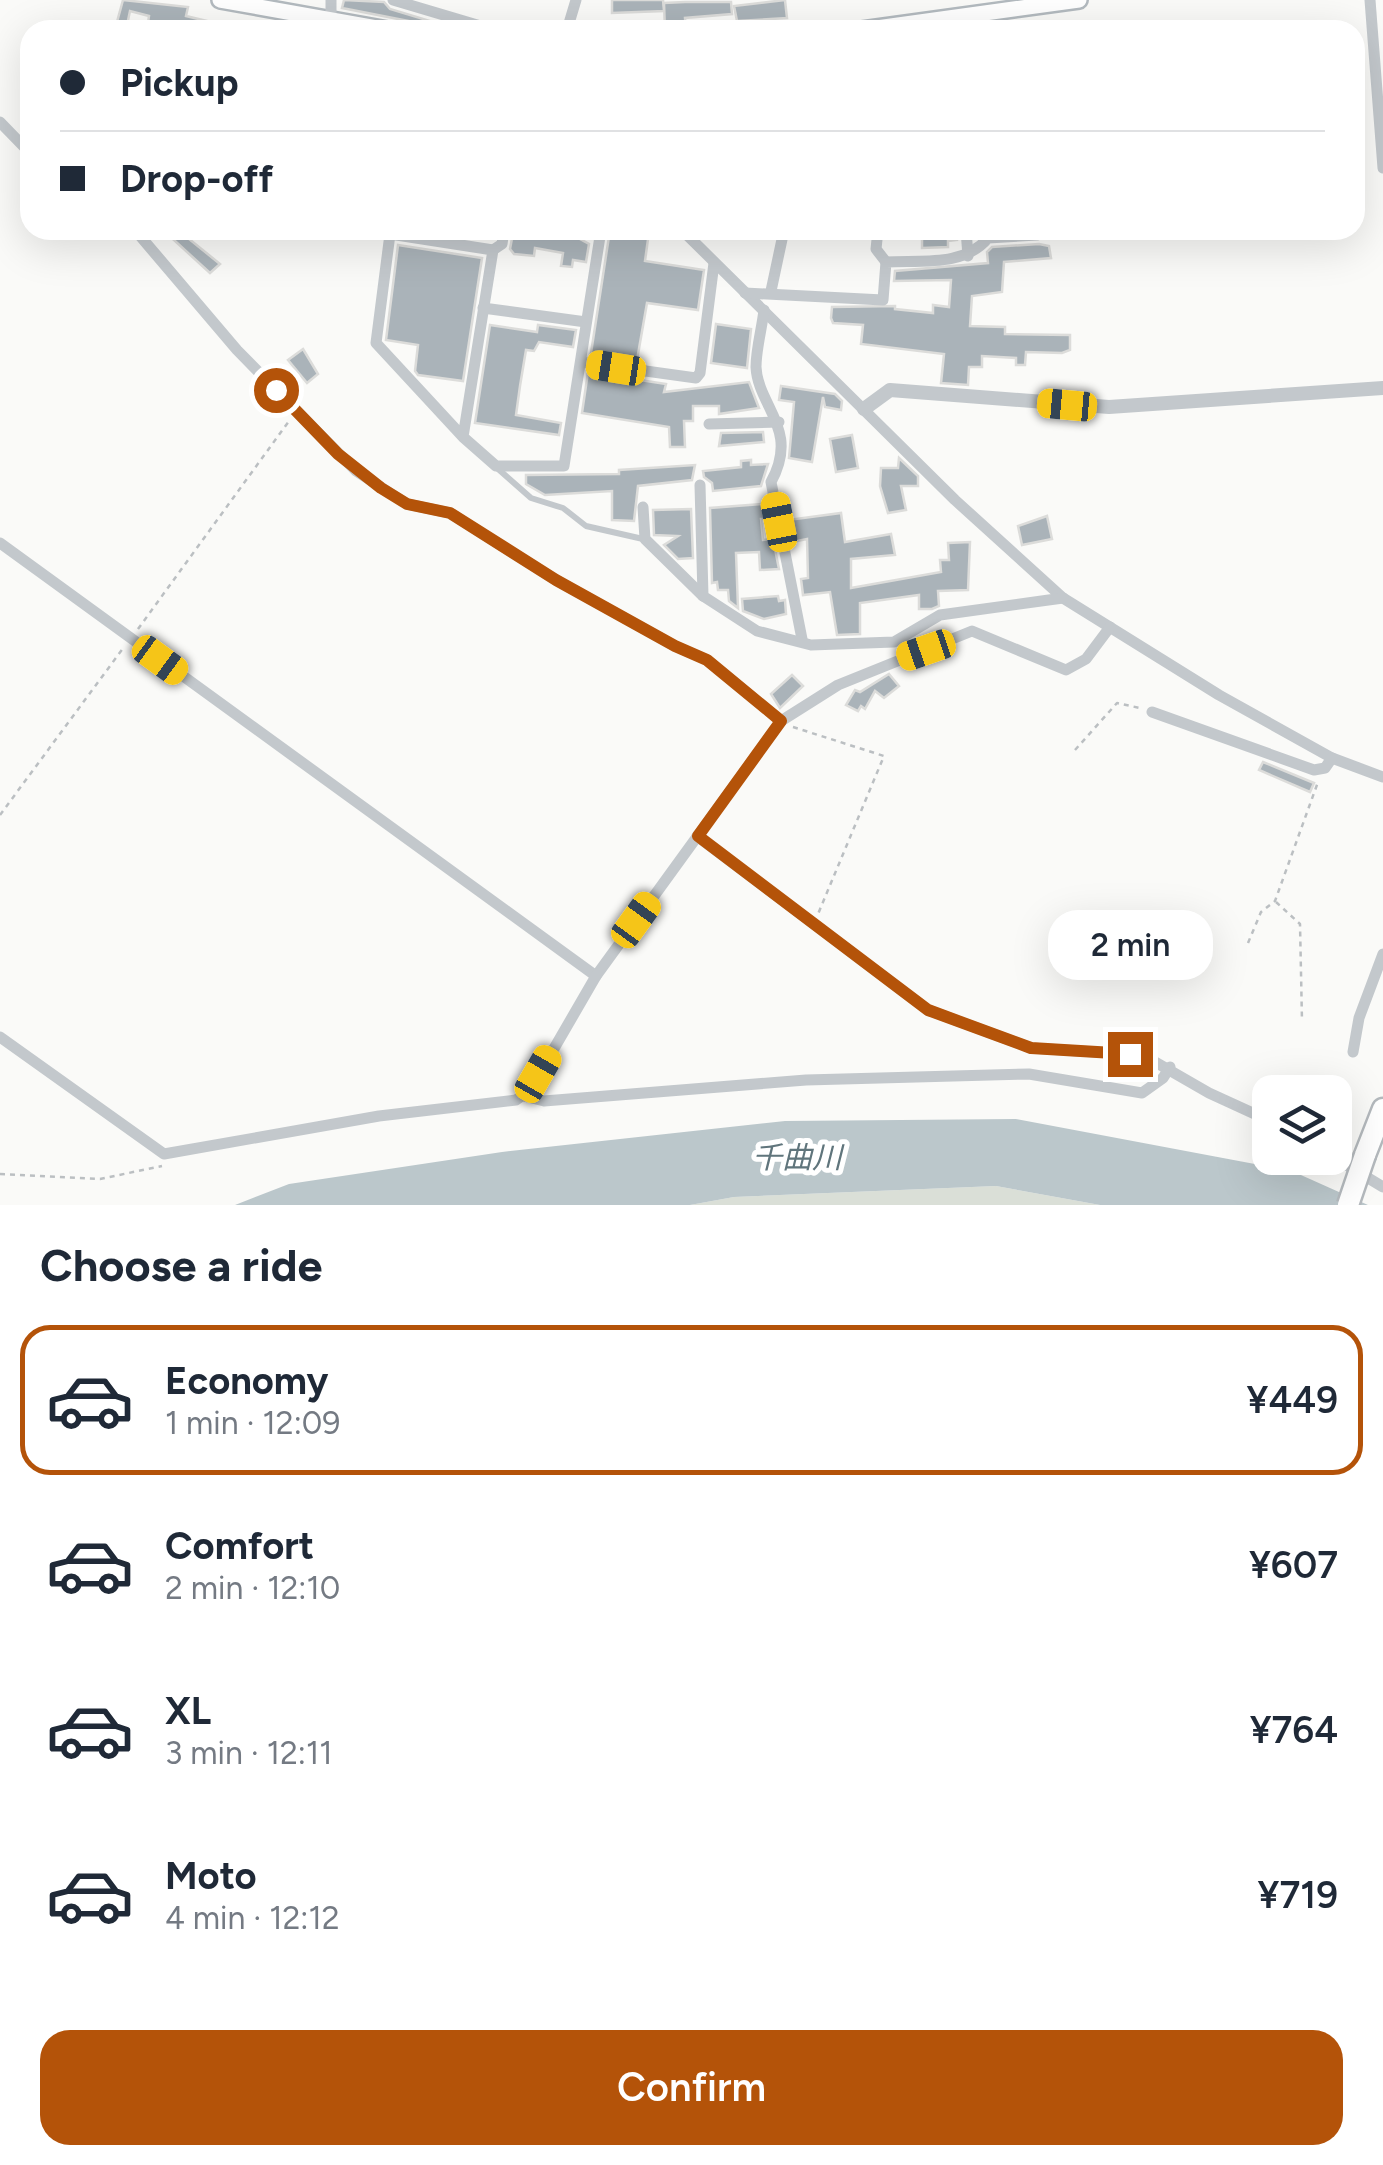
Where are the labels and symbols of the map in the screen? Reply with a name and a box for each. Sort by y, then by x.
car [584,348,648,388]
route start [254,368,299,413]
car [1036,387,1098,423]
car [759,490,799,554]
car [893,626,959,674]
car [127,630,193,690]
car [606,887,666,953]
callout: 2 min [1048,909,1212,979]
route end [1108,1032,1153,1077]
car [510,1041,566,1107]
water label: 千曲川 [752,1139,845,1176]

